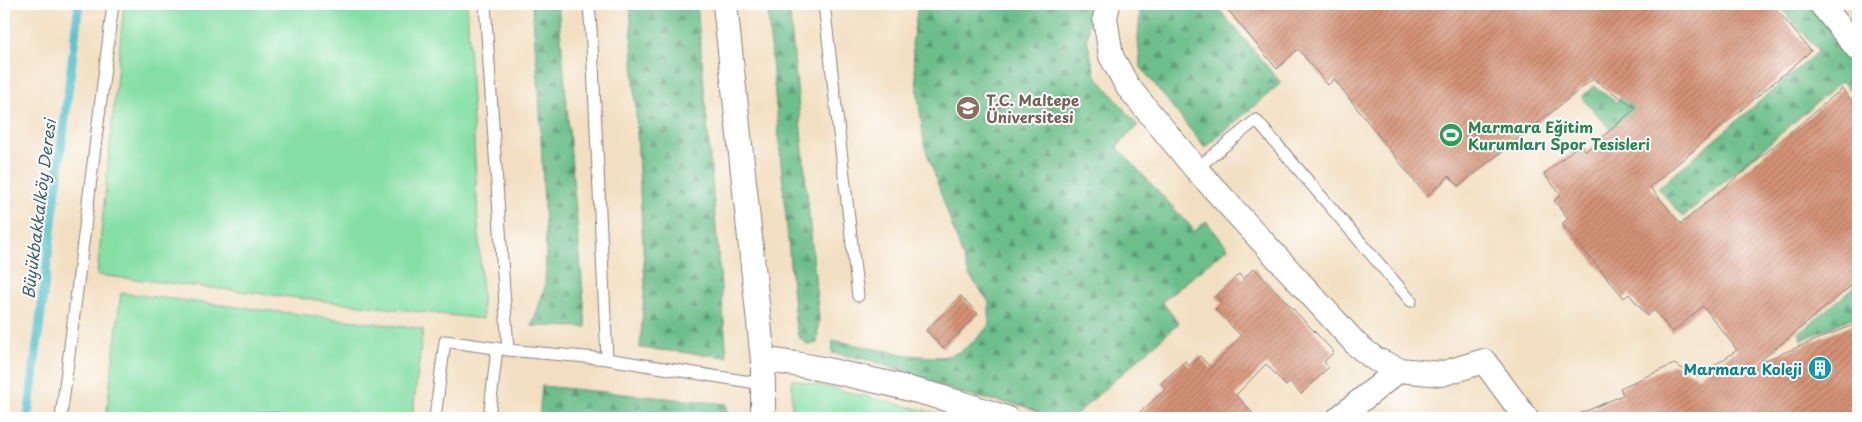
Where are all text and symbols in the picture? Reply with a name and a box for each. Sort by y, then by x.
place label: T.C. Maltepe Üniversitesi [986,88,1079,128]
school or university icon: T.C. Maltepe Üniversitesi [955,95,981,121]
water label: Büyükbakkalköy Deresi [15,115,61,300]
place label: Marmara Eğitim Kurumları Spor Tesisleri [1468,115,1650,155]
sports icon: Marmara Eğitim Kurumları Spor Tesisleri [1438,122,1464,148]
building icon: Marmara Koleji [1807,355,1833,381]
place label: Marmara Koleji [1683,357,1802,380]

